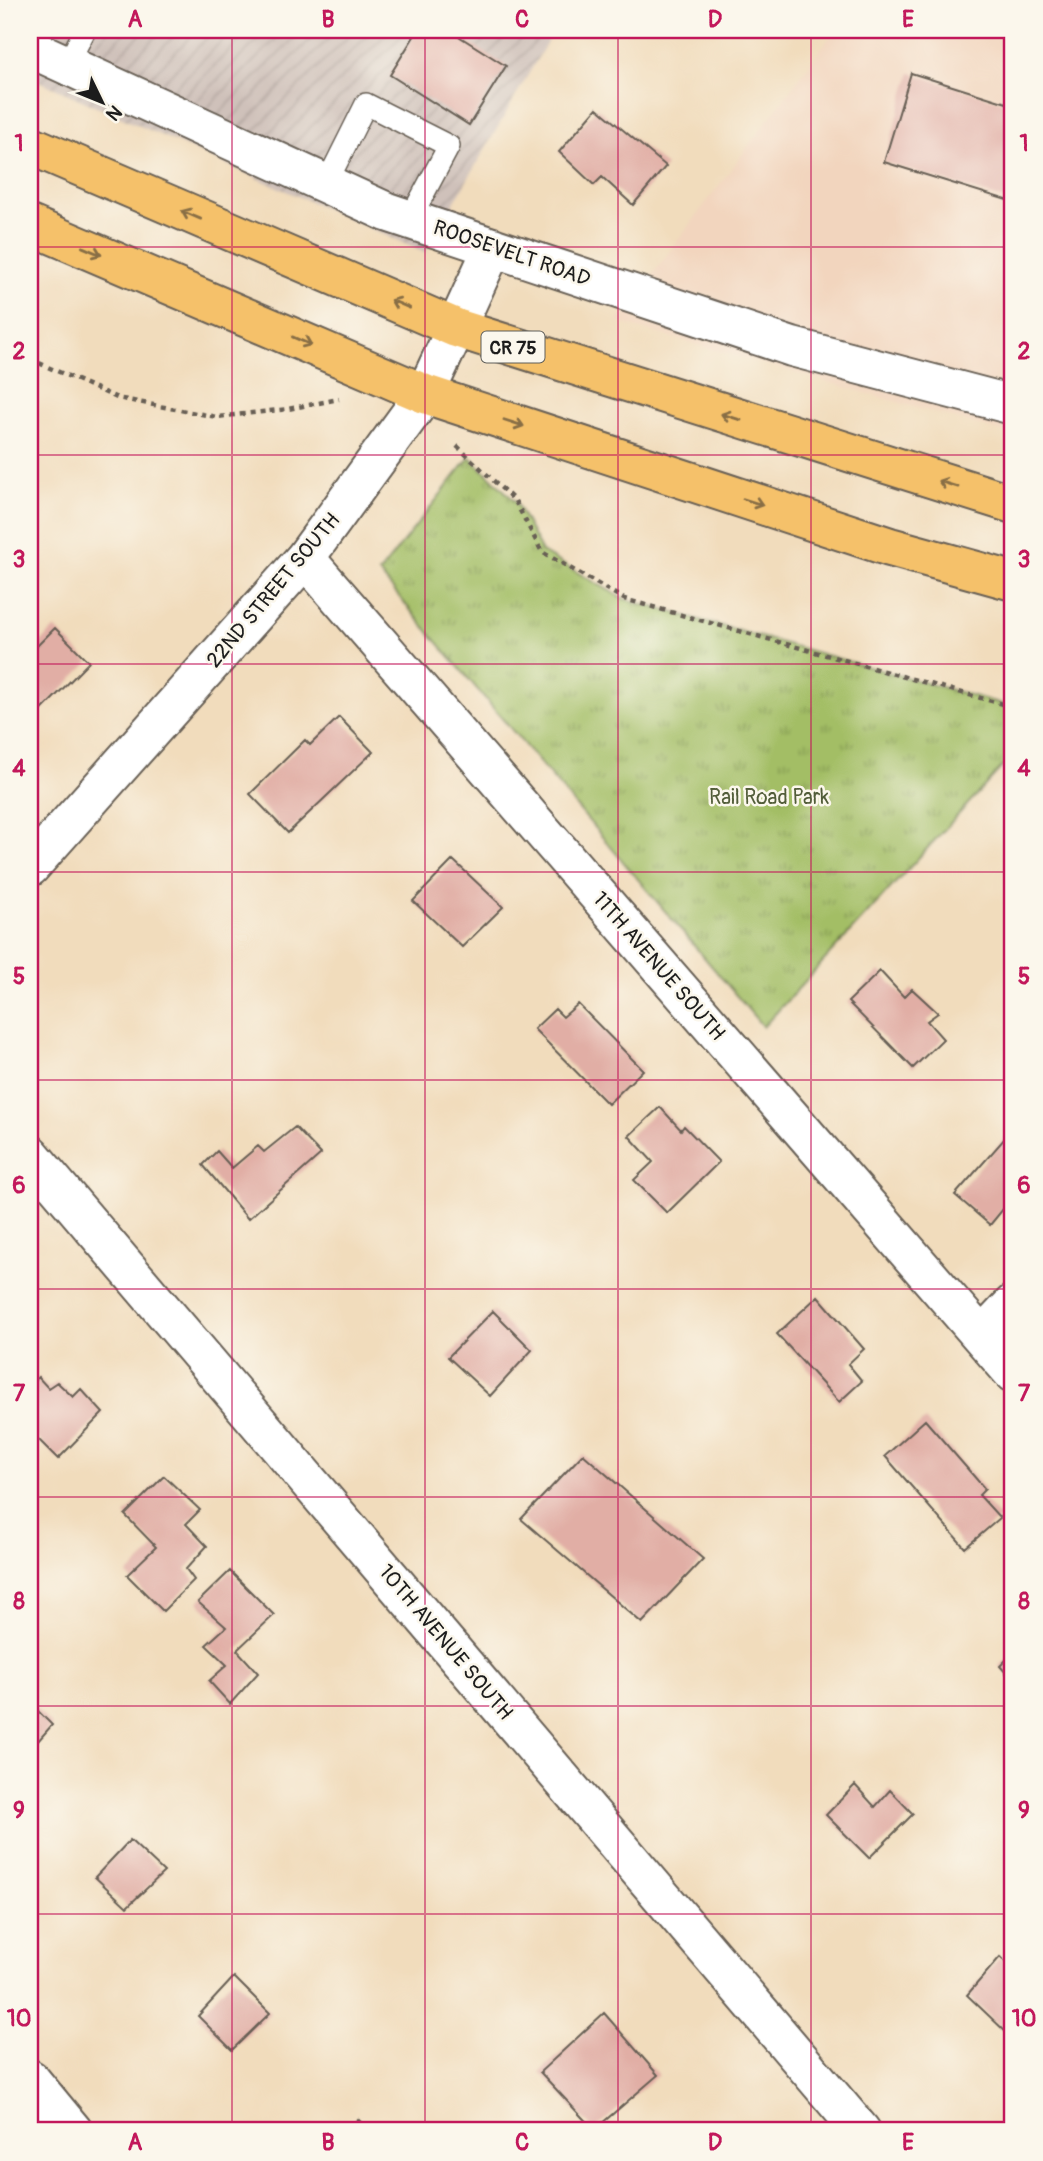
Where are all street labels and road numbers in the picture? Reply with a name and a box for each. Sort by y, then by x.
street label: ROOSEVELT ROAD [430,214,594,293]
road number: CR 75 [482,332,544,362]
street label: 22ND STREET SOUTH [201,507,346,673]
street label: 11TH AVENUE SOUTH [587,886,731,1046]
street label: 10TH AVENUE SOUTH [373,1559,519,1726]

